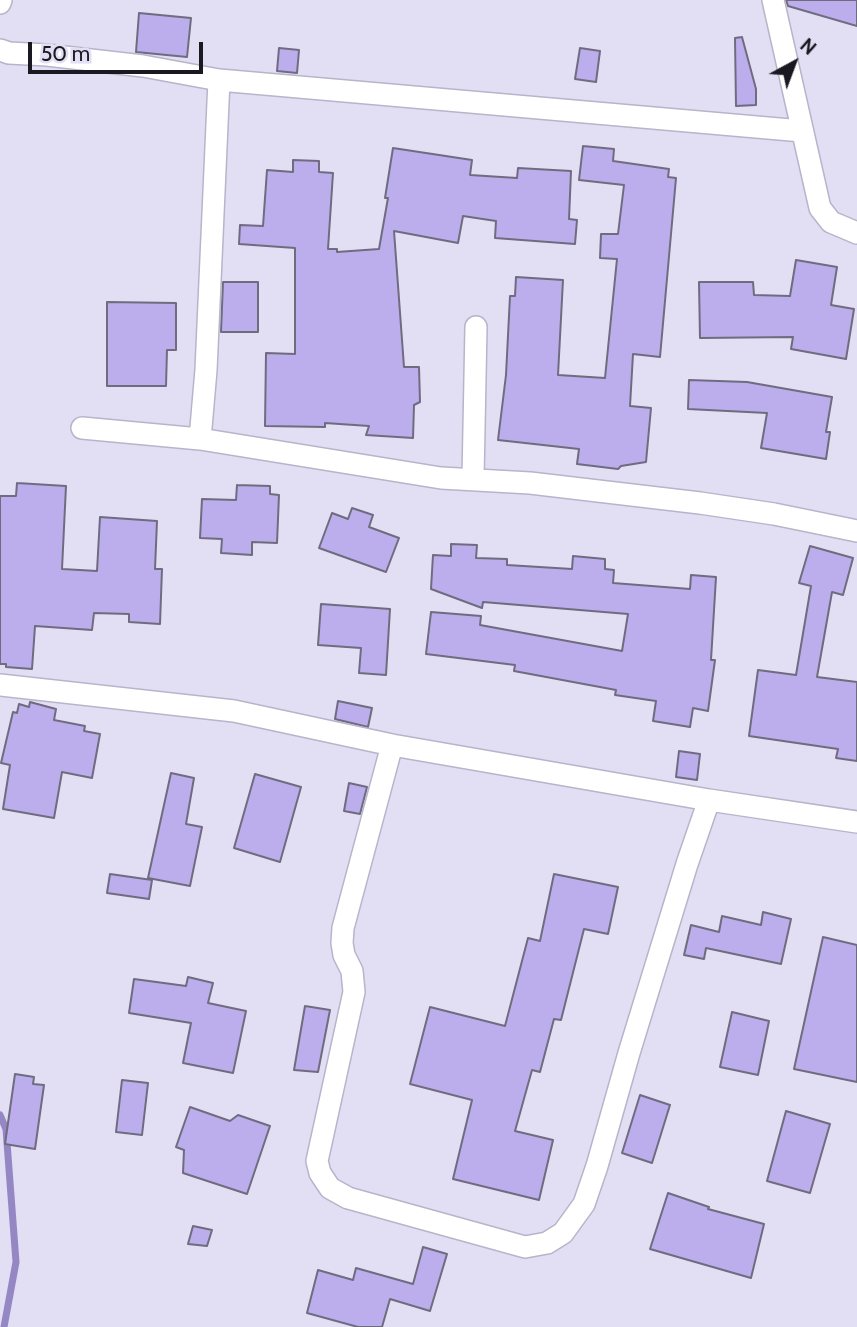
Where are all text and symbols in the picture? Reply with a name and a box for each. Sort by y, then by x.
scale bar [32,28,206,72]
north arrow [759,28,829,98]
text: N [795,34,821,60]
text: 50 m [41,41,90,66]

